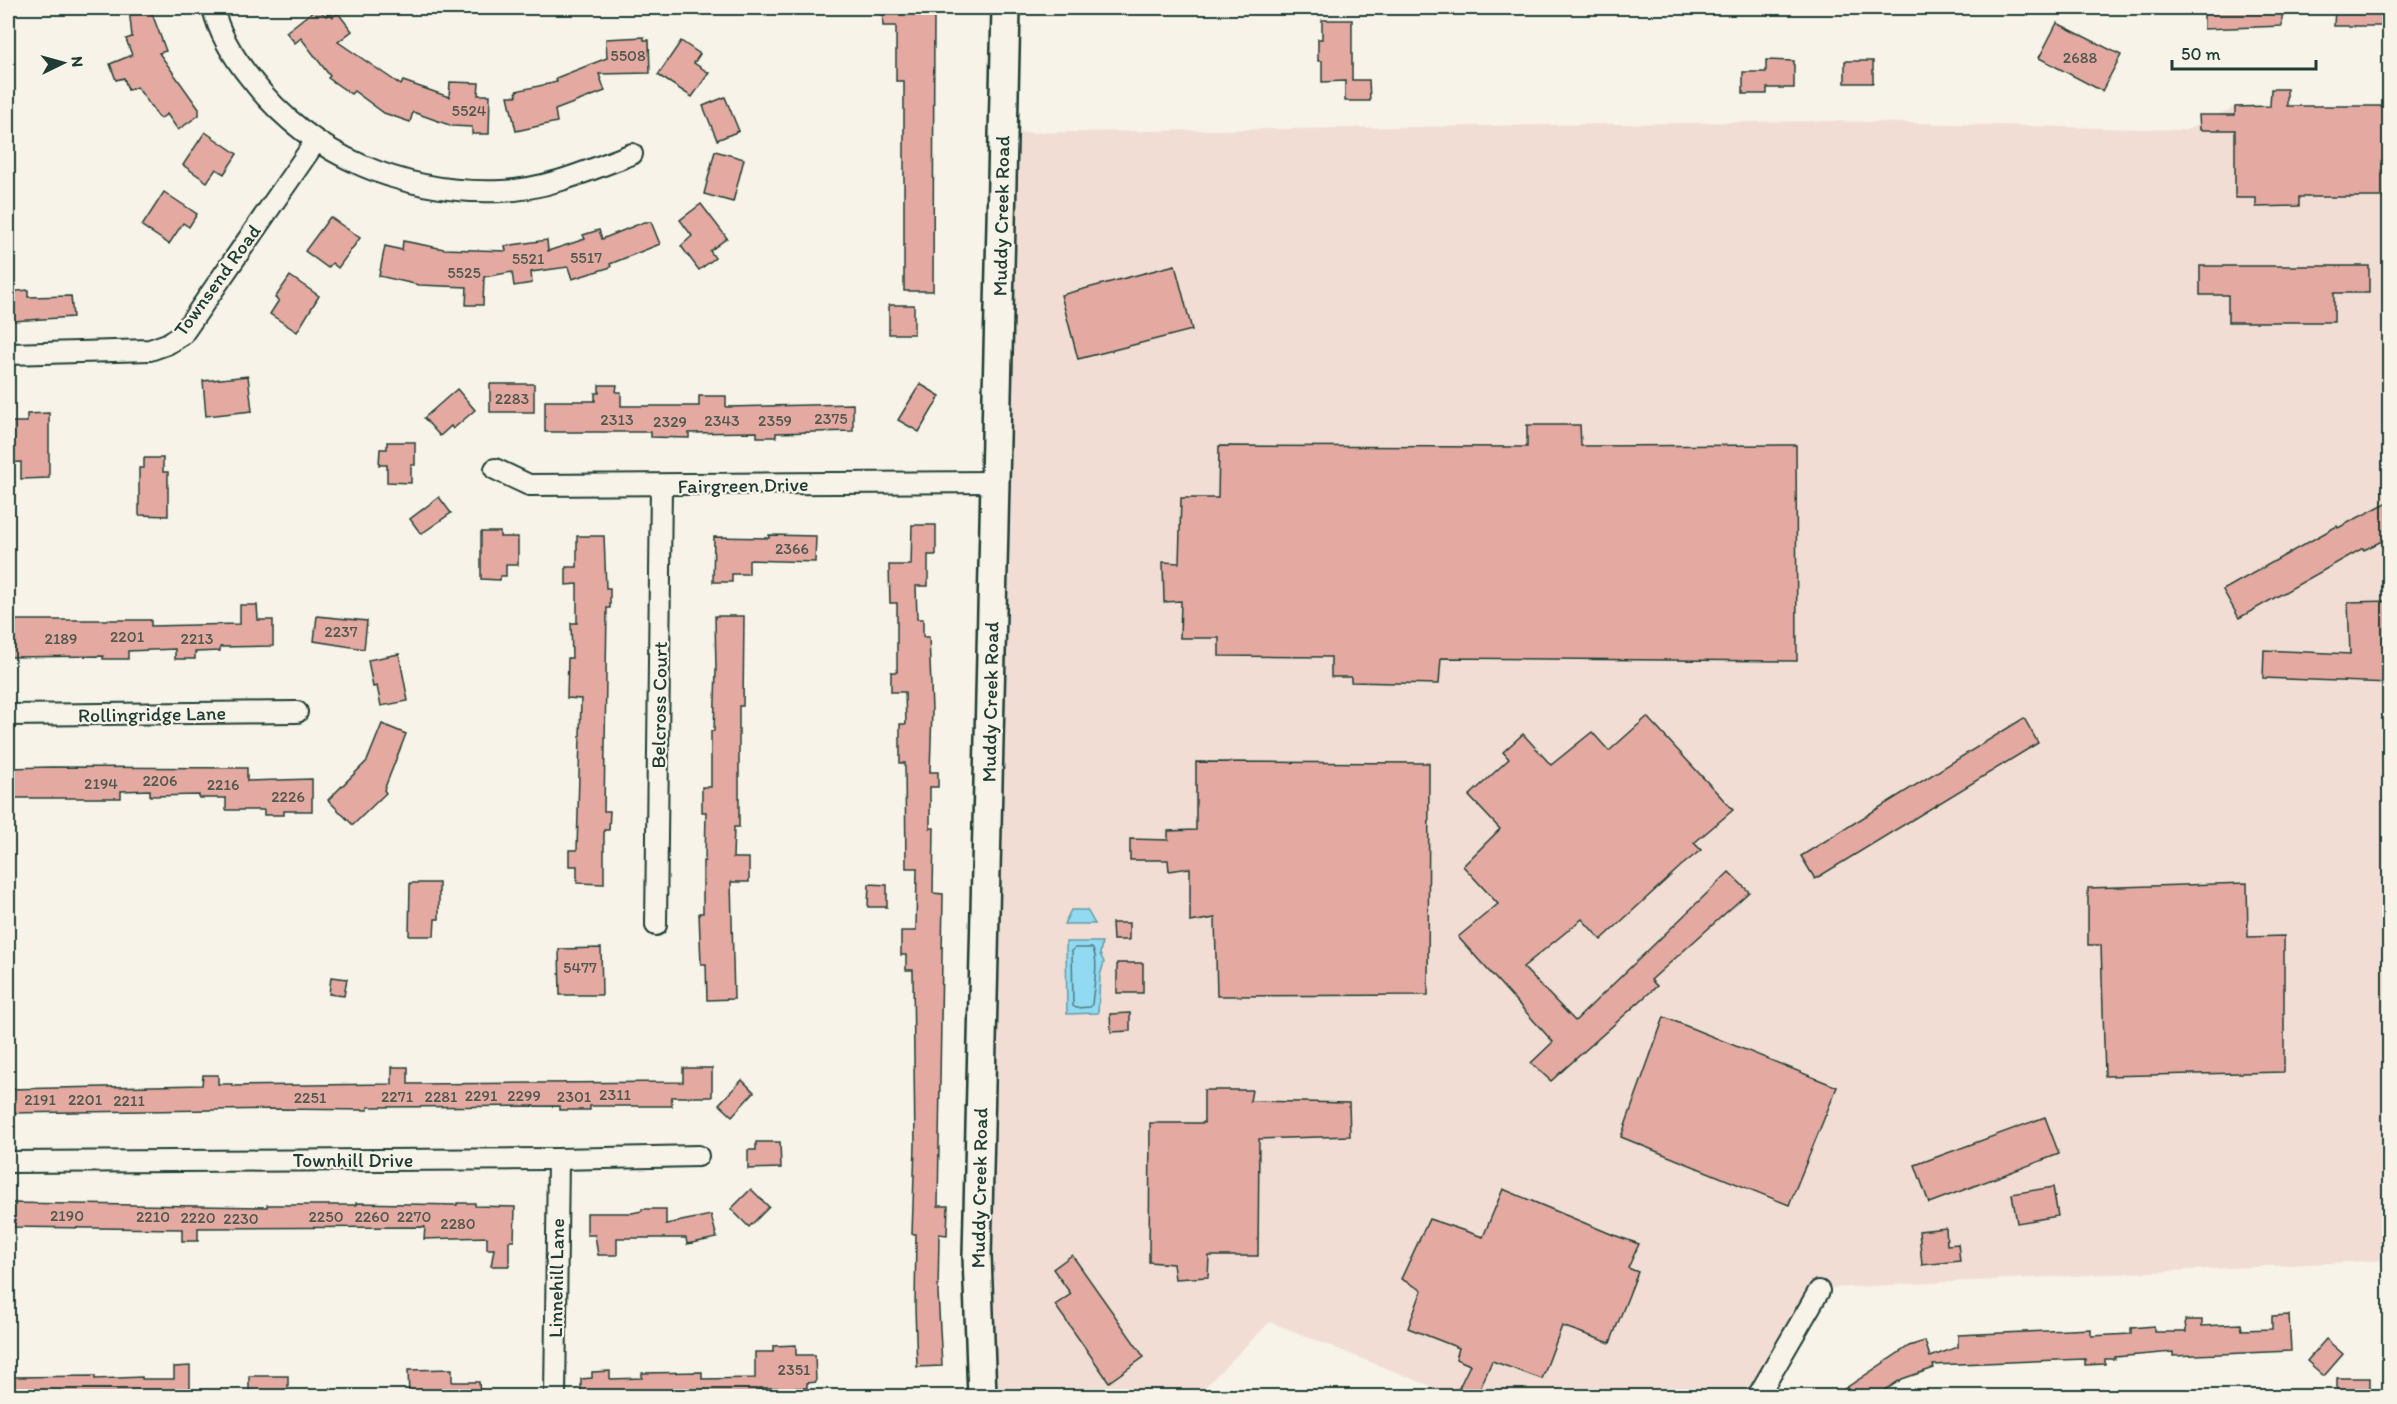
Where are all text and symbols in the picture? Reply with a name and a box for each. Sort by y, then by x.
north arrow [33,33,93,93]
scale bar [2172,33,2316,71]
text: 50 m [2181,43,2221,65]
house number: 5508 [610,46,646,65]
house number: 2688 [2063,48,2097,67]
text: N [68,56,87,68]
house number: 5524 [452,101,487,120]
street label: Muddy Creek Road [988,135,1014,297]
street label: Townsend Road [168,219,266,341]
house number: 5517 [570,248,602,267]
house number: 5521 [512,249,545,268]
house number: 5525 [447,263,481,282]
house number: 2283 [495,389,529,408]
house number: 2375 [814,409,848,428]
house number: 2313 [600,410,634,429]
house number: 2343 [704,411,740,430]
house number: 2359 [758,411,792,430]
house number: 2329 [653,412,687,431]
street label: Fairgreen Drive [677,472,809,498]
house number: 2366 [775,539,809,558]
street label: Muddy Creek Road [977,621,1003,783]
house number: 2237 [324,622,358,641]
house number: 2201 [110,627,145,646]
house number: 2189 [45,629,77,648]
house number: 2213 [181,629,214,648]
street label: Belcross Court [646,641,672,769]
street label: Rollingridge Lane [78,701,226,727]
house number: 2206 [142,771,178,790]
house number: 2194 [84,774,118,793]
house number: 2216 [207,775,239,794]
house number: 2226 [271,787,305,806]
house number: 5477 [563,958,597,977]
house number: 2311 [599,1085,632,1104]
house number: 2291 [465,1086,498,1105]
house number: 2299 [507,1086,541,1105]
house number: 2271 [381,1087,414,1106]
house number: 2281 [424,1087,458,1106]
house number: 2301 [557,1087,592,1106]
house number: 2251 [294,1088,327,1107]
house number: 2191 [24,1090,56,1109]
house number: 2201 [68,1090,103,1109]
house number: 2211 [113,1091,145,1110]
street label: Muddy Creek Road [966,1107,992,1269]
street label: Townhill Drive [293,1148,413,1172]
house number: 2190 [50,1206,84,1225]
house number: 2210 [136,1207,170,1226]
house number: 2250 [308,1207,344,1226]
house number: 2260 [354,1207,390,1226]
house number: 2270 [397,1207,431,1226]
house number: 2220 [180,1208,216,1227]
house number: 2230 [223,1209,259,1228]
house number: 2280 [440,1214,476,1233]
street label: Linnehill Lane [543,1218,569,1338]
house number: 2351 [778,1360,811,1379]

